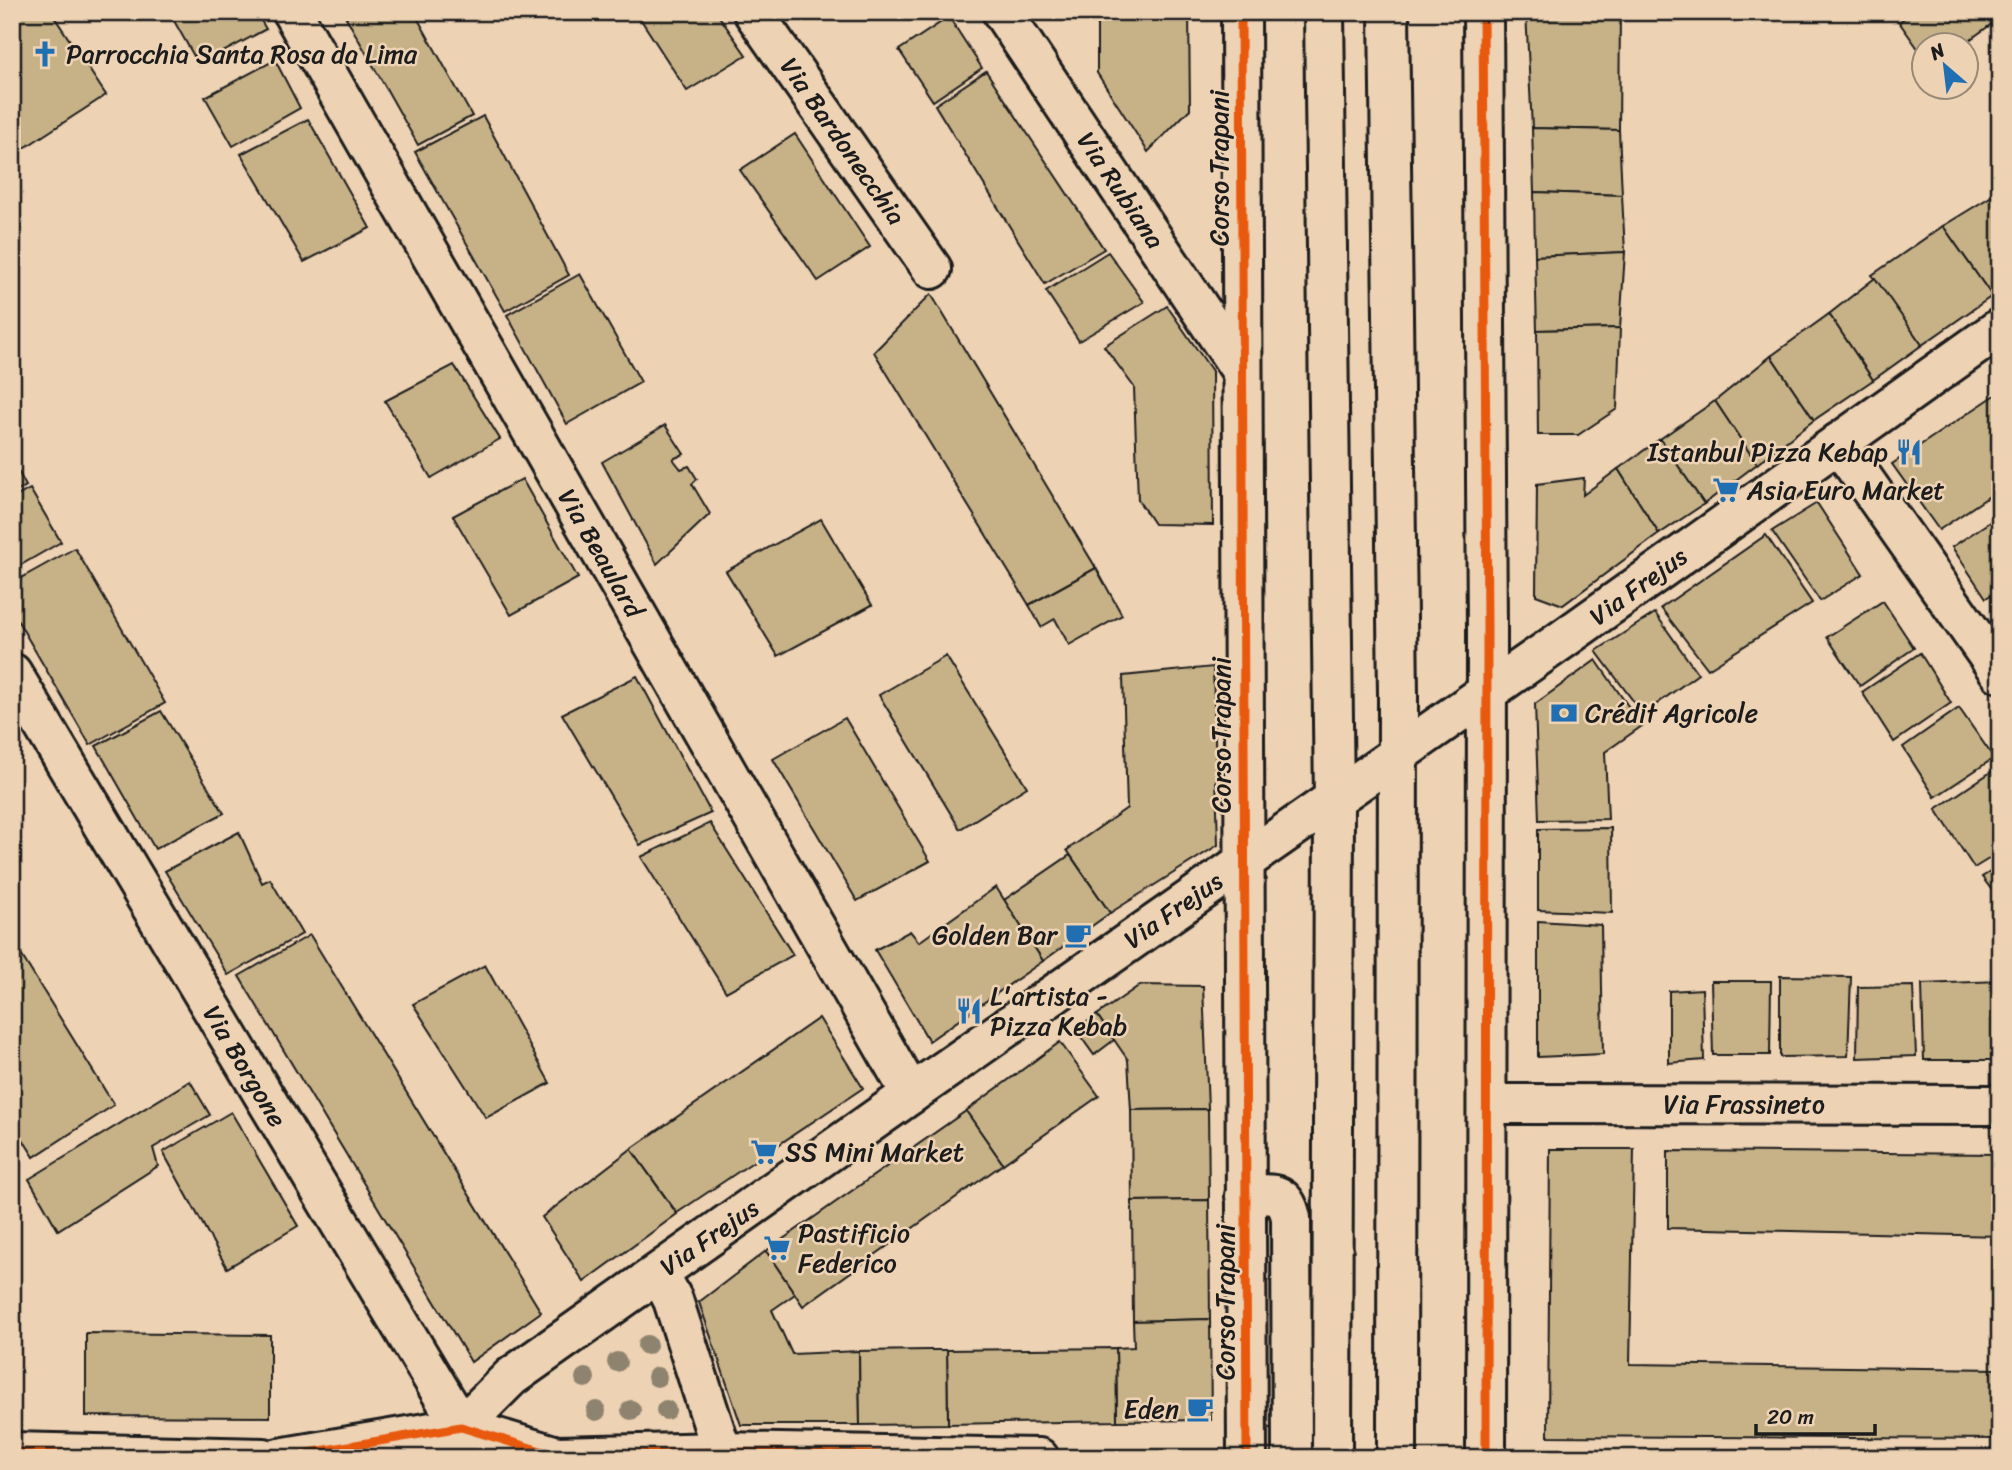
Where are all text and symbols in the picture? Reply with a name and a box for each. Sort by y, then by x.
place label: Parrocchia Santa Rosa da Lima [66,31,418,77]
north arrow [1910,32,1980,102]
text: N [1923,33,1952,70]
church icon: Parrocchia Santa Rosa da Lima [30,39,60,69]
street label: Via Bardonecchia [768,47,918,235]
street label: Corso Trapani [1196,89,1242,246]
street label: Via Rubiana [1065,122,1177,258]
place label: Istanbul Pizza Kebap [1647,429,1888,475]
restaurant icon: Istanbul Pizza Kebap [1894,437,1924,467]
place label: Asia Euro Market [1746,467,1945,513]
supermarket icon: Asia Euro Market [1711,475,1741,505]
street label: Via Beaulard [545,479,658,629]
street label: Via Frejus [1579,534,1697,638]
street label: Corso Trapani [1198,656,1244,813]
place label: Crédit Agricole [1585,690,1758,736]
bank icon: Crédit Agricole [1549,698,1579,728]
street label: Via Frejus [1114,859,1233,961]
place label: Golden Bar [932,912,1058,958]
cafe icon: Golden Bar [1063,920,1093,950]
place label: L'artista - Pizza Kebab [990,973,1127,1049]
street label: Via Borgone [190,996,300,1136]
restaurant icon: L'artista - Pizza Kebab [954,996,984,1026]
street label: Via Frassineto [1663,1081,1825,1127]
place label: SS Mini Market [785,1129,964,1175]
supermarket icon: SS Mini Market [749,1137,779,1167]
street label: Via Frejus [650,1186,769,1288]
place label: Pastificio Federico [798,1210,910,1286]
street label: Corso Trapani [1202,1223,1248,1380]
supermarket icon: Pastificio Federico [762,1233,792,1263]
place label: Eden [1123,1386,1179,1432]
scale bar [1756,1393,1876,1437]
cafe icon: Eden [1185,1394,1215,1424]
text: 20 m [1767,1398,1814,1436]

